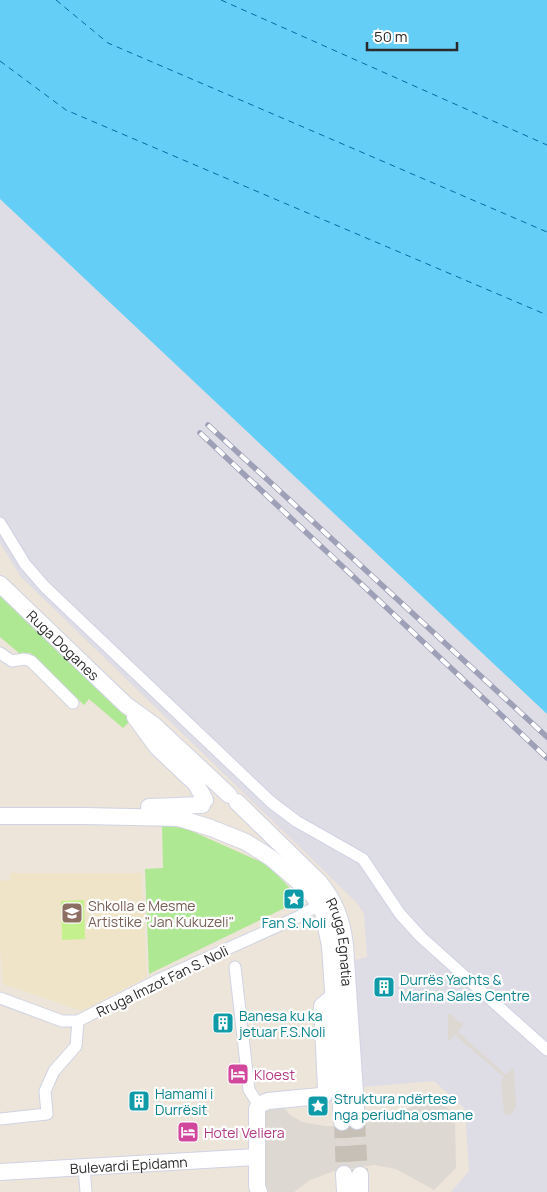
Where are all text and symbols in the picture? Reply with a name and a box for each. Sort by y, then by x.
scale bar [367,20,457,52]
text: 50 m [374,26,408,47]
street label: Ruga Doganes [23,606,104,684]
place icon: Fan S. Noli [282,887,306,911]
street label: Rruga Egnatia [322,894,357,987]
place label: Shkolla e Mesme Artistike "Jan Kukuzeli" [88,896,234,931]
school or university icon: Shkolla e Mesme Artistike "Jan Kukuzeli" [60,901,84,925]
place label: Fan S. Noli [262,913,326,932]
street label: Rruga Imzot Fan S. Noli [93,941,231,1021]
place label: Durrës Yachts & Marina Sales Centre [400,970,530,1005]
building icon: Durrës Yachts & Marina Sales Centre [372,975,396,999]
place label: Banesa ku ka jetuar F.S.Noli [238,1006,325,1041]
building icon: Banesa ku ka jetuar F.S.Noli [211,1011,235,1035]
hotel icon: Kloest [226,1062,250,1086]
place label: Kloest [254,1065,295,1084]
place label: Hamami i Durrësit [155,1084,213,1119]
building icon: Hamami i Durrësit [127,1089,151,1113]
place label: Struktura ndërtese nga periudha osmane [334,1089,473,1124]
place icon: Struktura ndërtese nga periudha osmane [306,1094,330,1118]
hotel icon: Hotel Veliera [176,1120,200,1144]
place label: Hotel Veliera [204,1123,285,1142]
street label: Bulevardi Epidamn [69,1152,188,1177]

